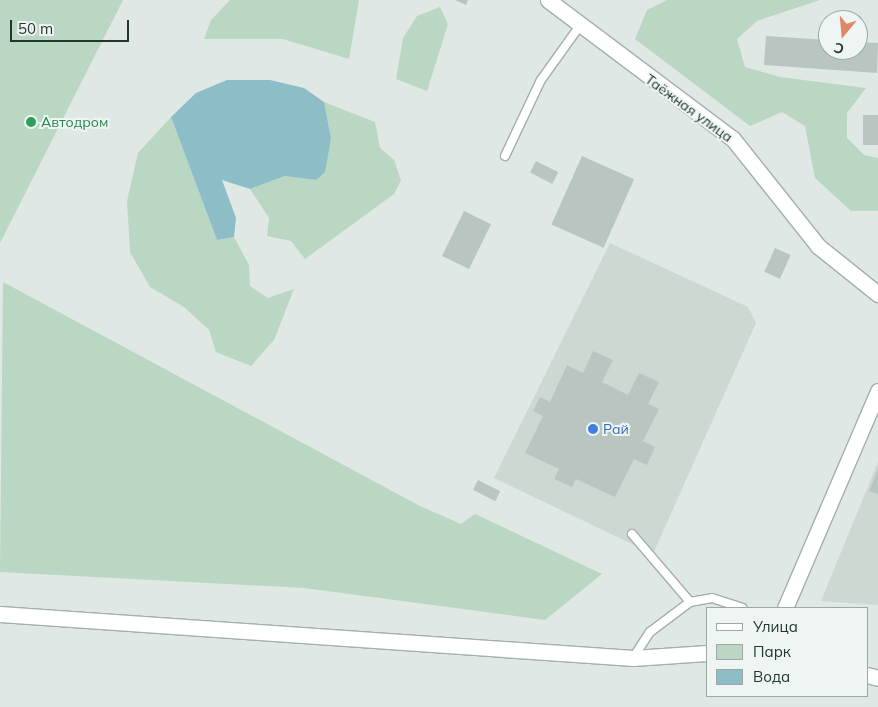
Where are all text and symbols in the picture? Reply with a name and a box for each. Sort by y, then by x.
scale bar [12,10,131,42]
north arrow [818,10,868,60]
text: 50 m [18,19,53,38]
text: С [832,38,846,58]
street label: Таёжная улица [642,71,736,145]
place label: Автодром [41,114,108,130]
marker: Автодром [25,116,37,128]
place label: Рай [603,421,629,437]
marker: Рай [587,423,599,435]
legend [706,607,868,697]
text: Улица [753,617,798,636]
text: Парк [753,642,791,661]
text: Вода [753,667,790,686]

